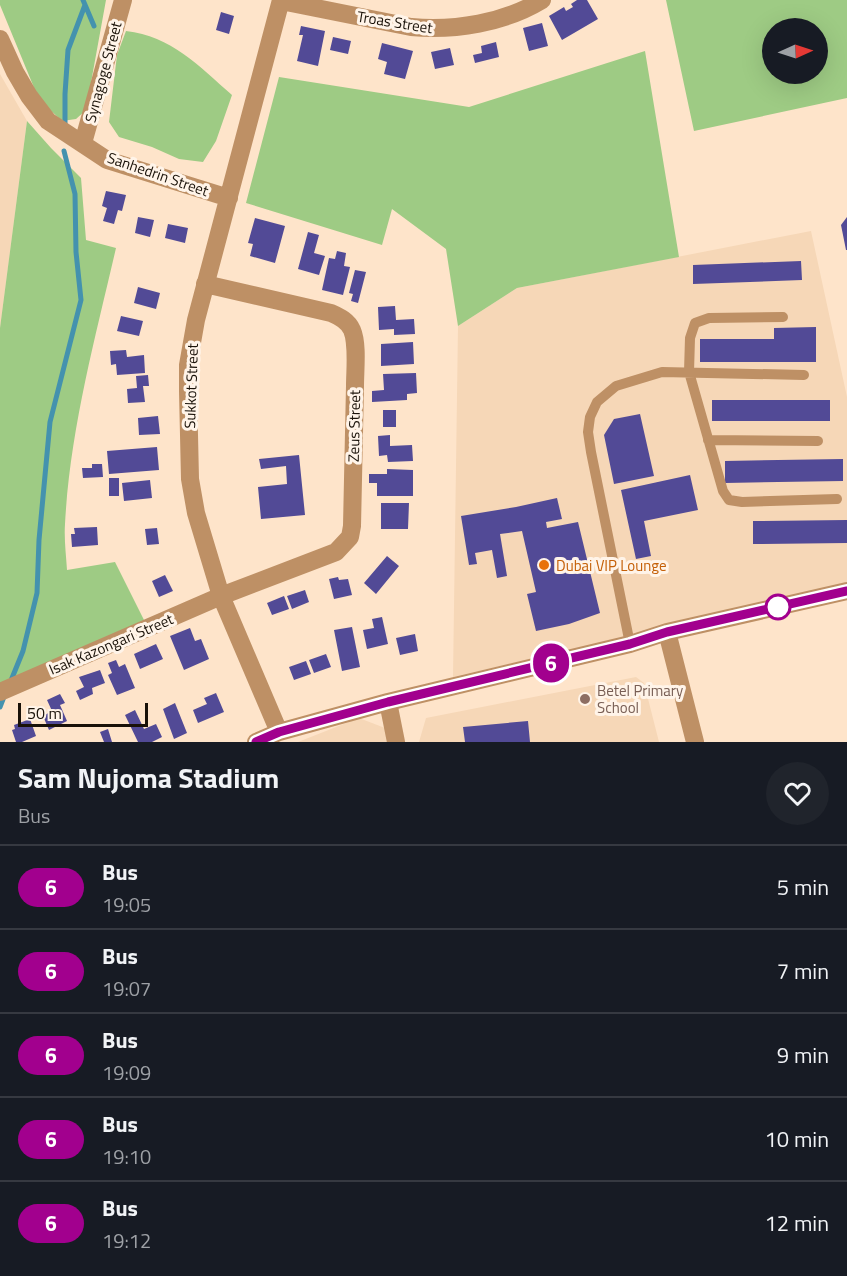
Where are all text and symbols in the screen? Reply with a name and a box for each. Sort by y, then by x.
street label: Troas Street [356,5,435,39]
street label: Synagoge Street [78,18,128,125]
north arrow [762,18,828,84]
map controls [762,18,828,84]
street label: Sanhedrin Street [104,146,212,202]
street label: Sukkot Street [178,342,204,429]
street label: Zeus Street [342,389,366,462]
place label: Dubai VIP Lounge [556,554,667,577]
marker: Dubai VIP Lounge [537,558,551,572]
unlabelled marker [765,594,791,620]
street label: Isak Kazongari Street [45,607,177,681]
line badge: 6 [532,644,570,682]
text: 6 [545,647,557,679]
place label: Betel Primary School [597,679,683,719]
marker: Betel Primary School [578,692,592,706]
scale bar [18,700,148,728]
text: 50 m [27,701,62,725]
text: Sam Nujoma Stadium [18,756,279,799]
button: heart [766,762,829,825]
text: Bus [18,800,50,831]
text: Bus [102,855,138,889]
text: 5 min [777,870,829,904]
text: 6 [45,871,57,903]
text: 19:05 [102,889,151,920]
text: Bus [102,939,138,973]
text: 7 min [777,954,829,988]
text: 6 [45,955,57,987]
text: 19:07 [102,973,151,1004]
text: Bus [102,1023,138,1057]
text: 9 min [777,1038,829,1072]
text: 6 [45,1039,57,1071]
text: 19:09 [102,1057,151,1088]
text: Bus [102,1107,138,1141]
text: 10 min [764,1122,829,1156]
text: 6 [45,1123,57,1155]
text: 19:10 [102,1141,151,1172]
text: Bus [102,1191,138,1225]
text: 12 min [764,1206,829,1240]
text: 6 [45,1207,57,1239]
text: 19:12 [102,1225,151,1256]

